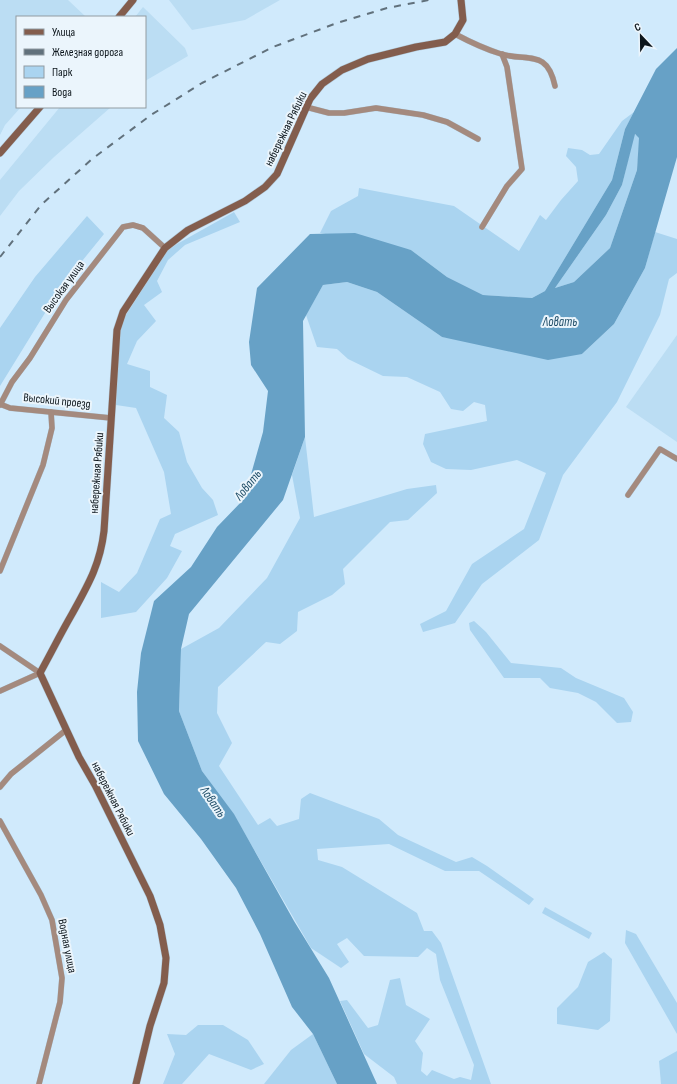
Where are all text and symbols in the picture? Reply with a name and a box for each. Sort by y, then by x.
legend [16,16,146,108]
north arrow [621,16,661,56]
text: С [632,20,643,34]
text: Улица [52,25,76,40]
text: Железная дорога [52,45,124,60]
text: Парк [52,65,73,80]
text: Вода [52,85,72,100]
street label: набережная Рябики [261,89,311,169]
street label: Высокая улица [40,258,88,316]
water label: Ловать [542,314,577,330]
street label: Высокий проезд [23,390,91,412]
street label: набережная Рябики [87,432,107,514]
water label: Ловать [230,467,265,504]
street label: набережная Рябики [88,759,138,839]
water label: Ловать [196,782,229,821]
street label: Водная улица [54,918,80,975]

